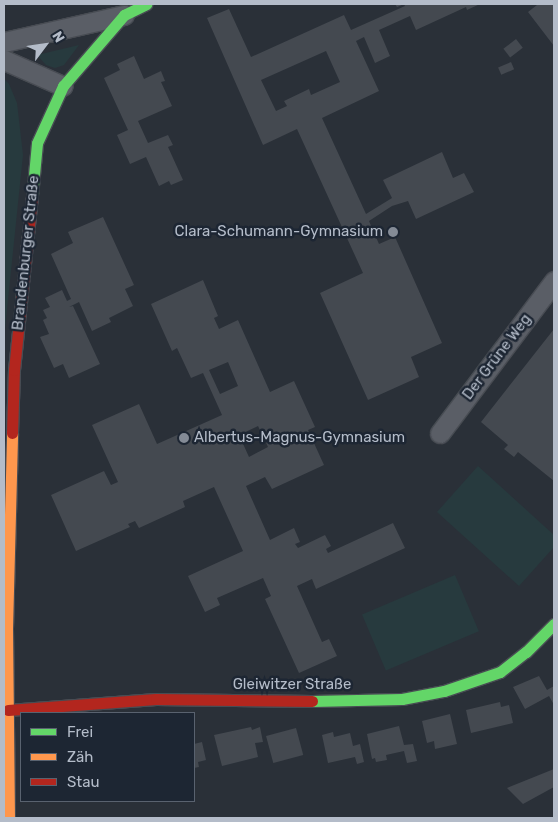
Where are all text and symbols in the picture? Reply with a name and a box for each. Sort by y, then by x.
north arrow [20,20,70,70]
text: N [48,28,68,46]
street label: Brandenburger Straße [9,175,43,331]
place label: Clara-Schumann-Gymnasium [175,223,383,241]
marker: Clara-Schumann-Gymnasium [387,226,399,238]
street label: Der Grüne Weg [459,310,535,404]
place label: Albertus-Magnus-Gymnasium [194,429,405,447]
marker: Albertus-Magnus-Gymnasium [178,432,190,444]
street label: Gleiwitzer Straße [232,676,352,694]
legend [20,712,195,802]
text: Frei [67,723,93,741]
text: Zäh [67,748,93,766]
text: Stau [67,773,100,791]

